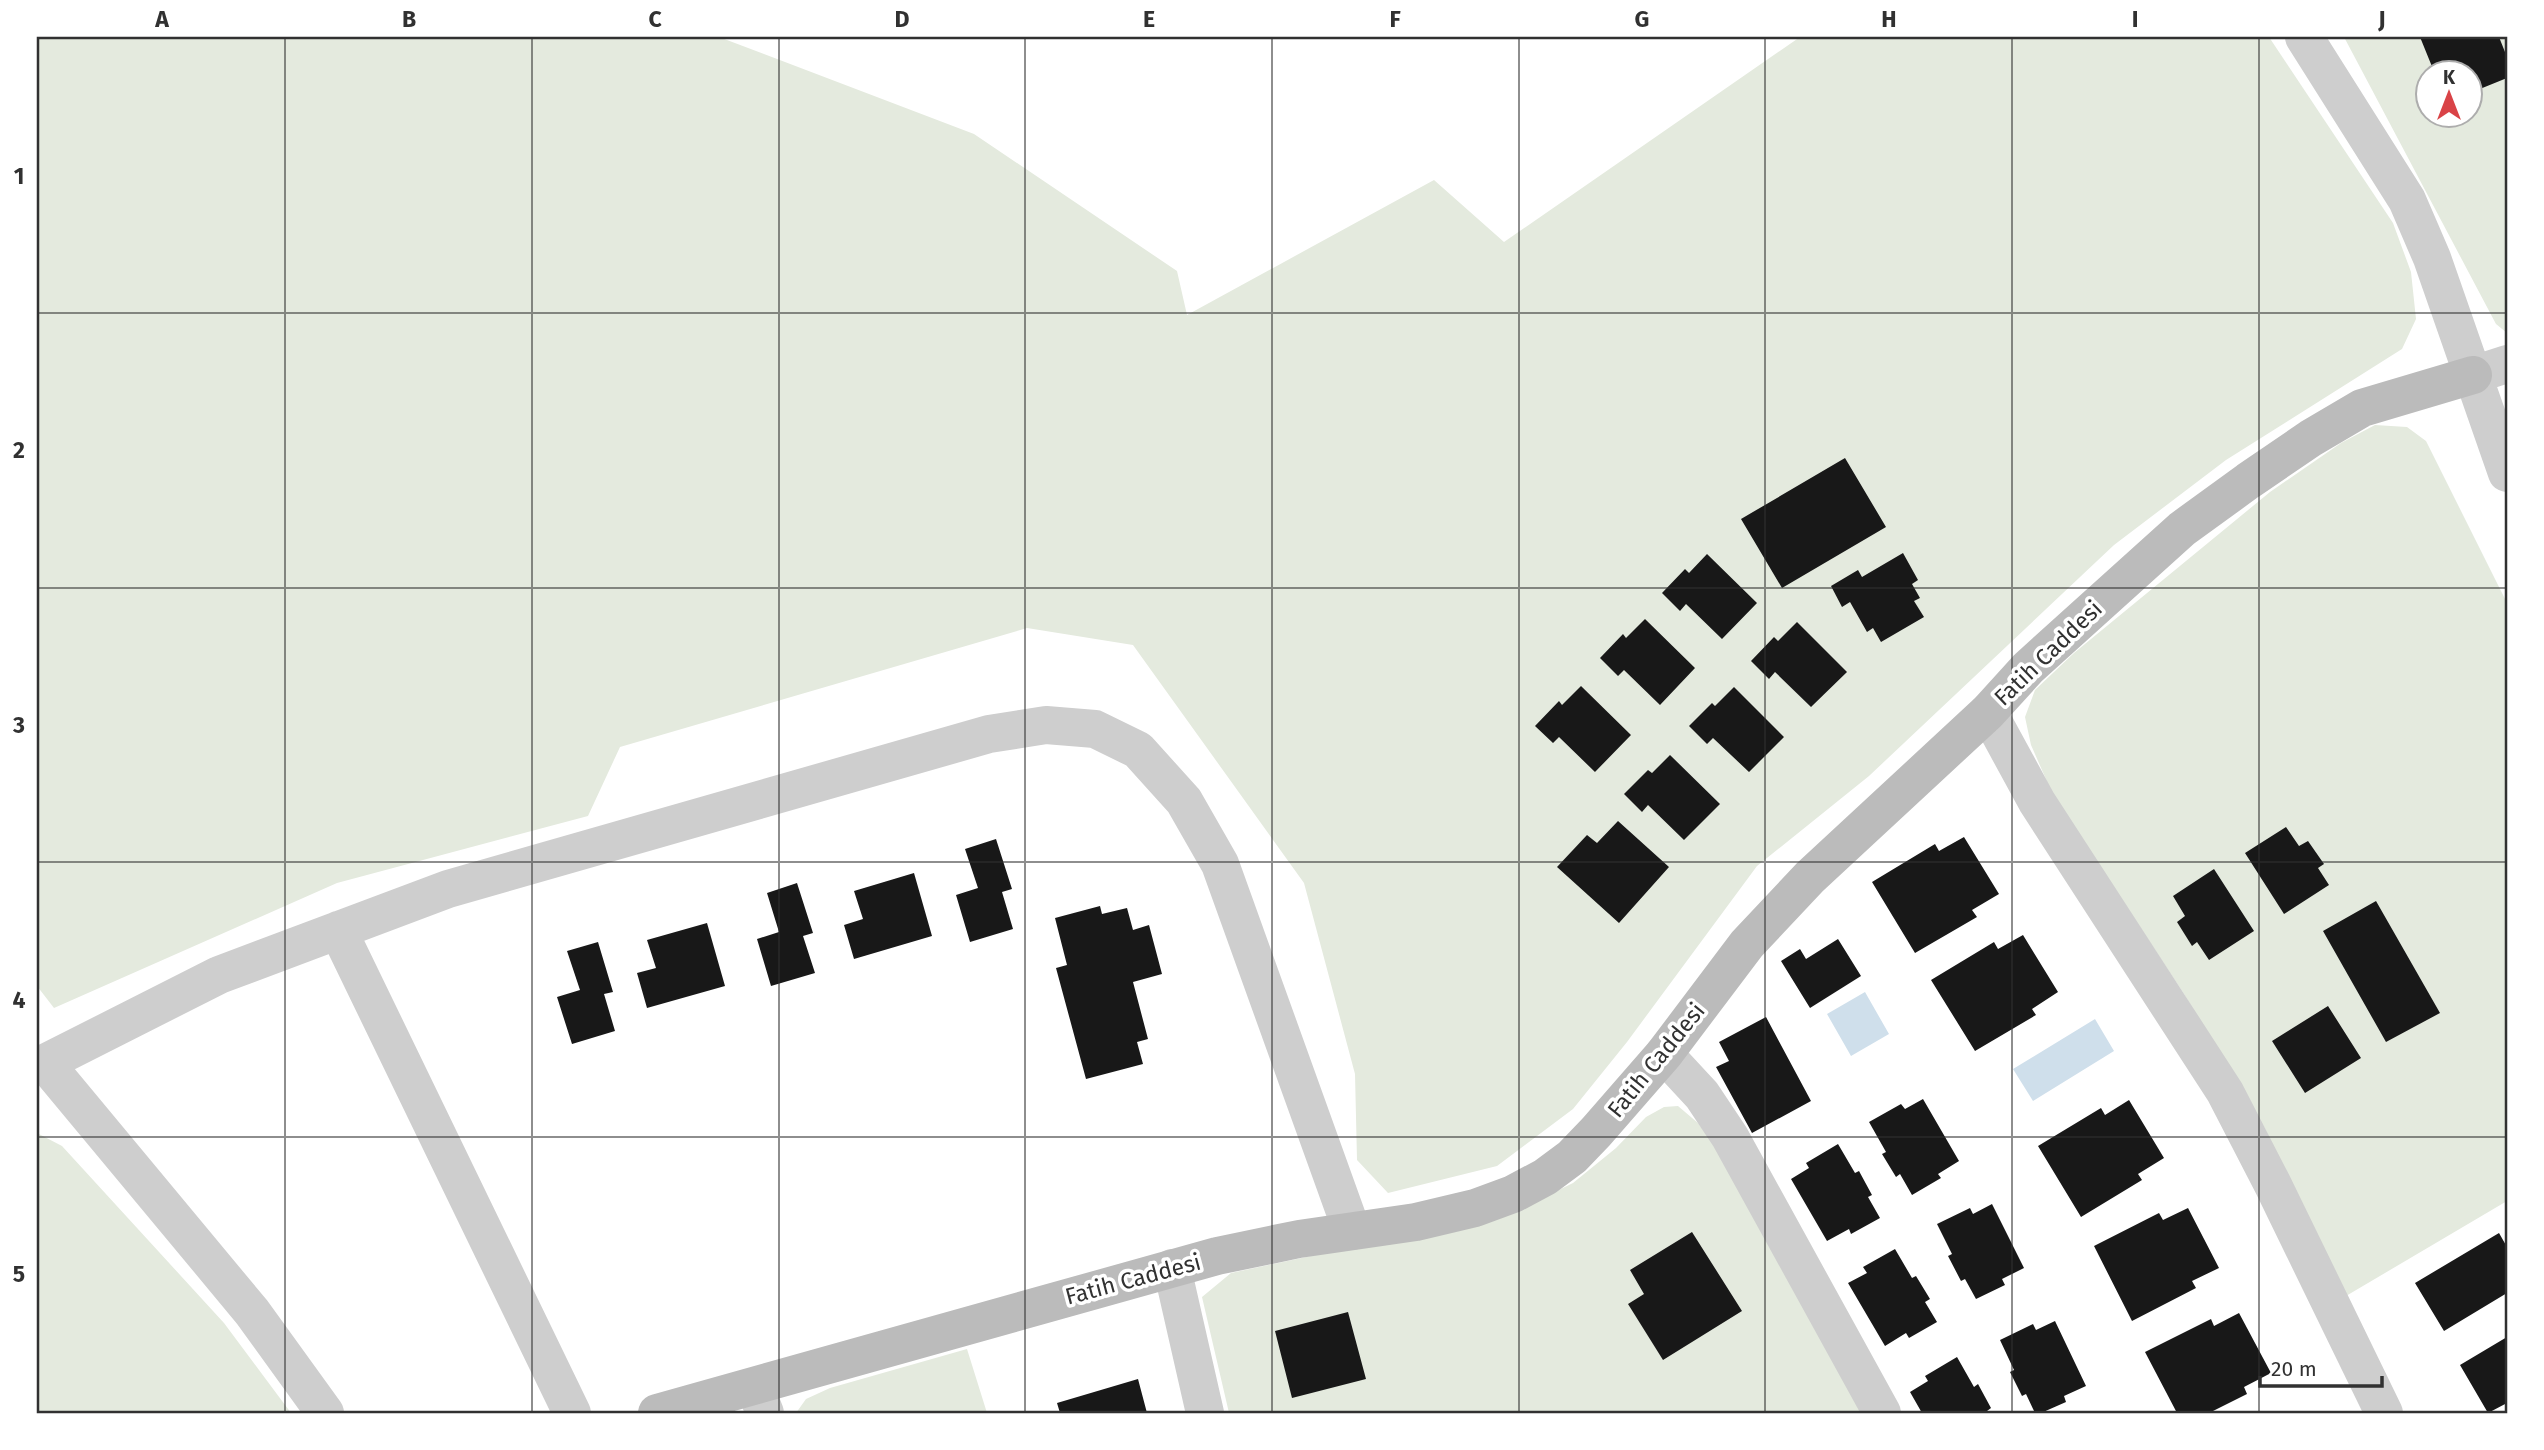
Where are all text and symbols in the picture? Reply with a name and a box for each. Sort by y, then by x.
text: A [154,5,169,33]
text: B [402,5,416,33]
text: C [648,5,662,33]
text: D [895,5,910,33]
text: E [1143,5,1155,33]
text: F [1389,5,1401,33]
text: G [1635,5,1649,33]
text: H [1881,5,1897,33]
text: I [2132,5,2138,33]
text: J [2377,5,2386,33]
north arrow [2414,60,2484,130]
text: K [2443,66,2456,89]
text: 1 [14,162,24,190]
text: 2 [13,436,25,464]
street label: Fatih Caddesi [1988,595,2108,711]
text: 3 [12,711,25,739]
text: 4 [13,986,26,1014]
street label: Fatih Caddesi [1601,997,1711,1123]
street label: Fatih Caddesi [1062,1247,1204,1311]
text: 5 [13,1260,25,1288]
scale bar [2260,1345,2383,1389]
text: 20 m [2271,1356,2317,1382]

